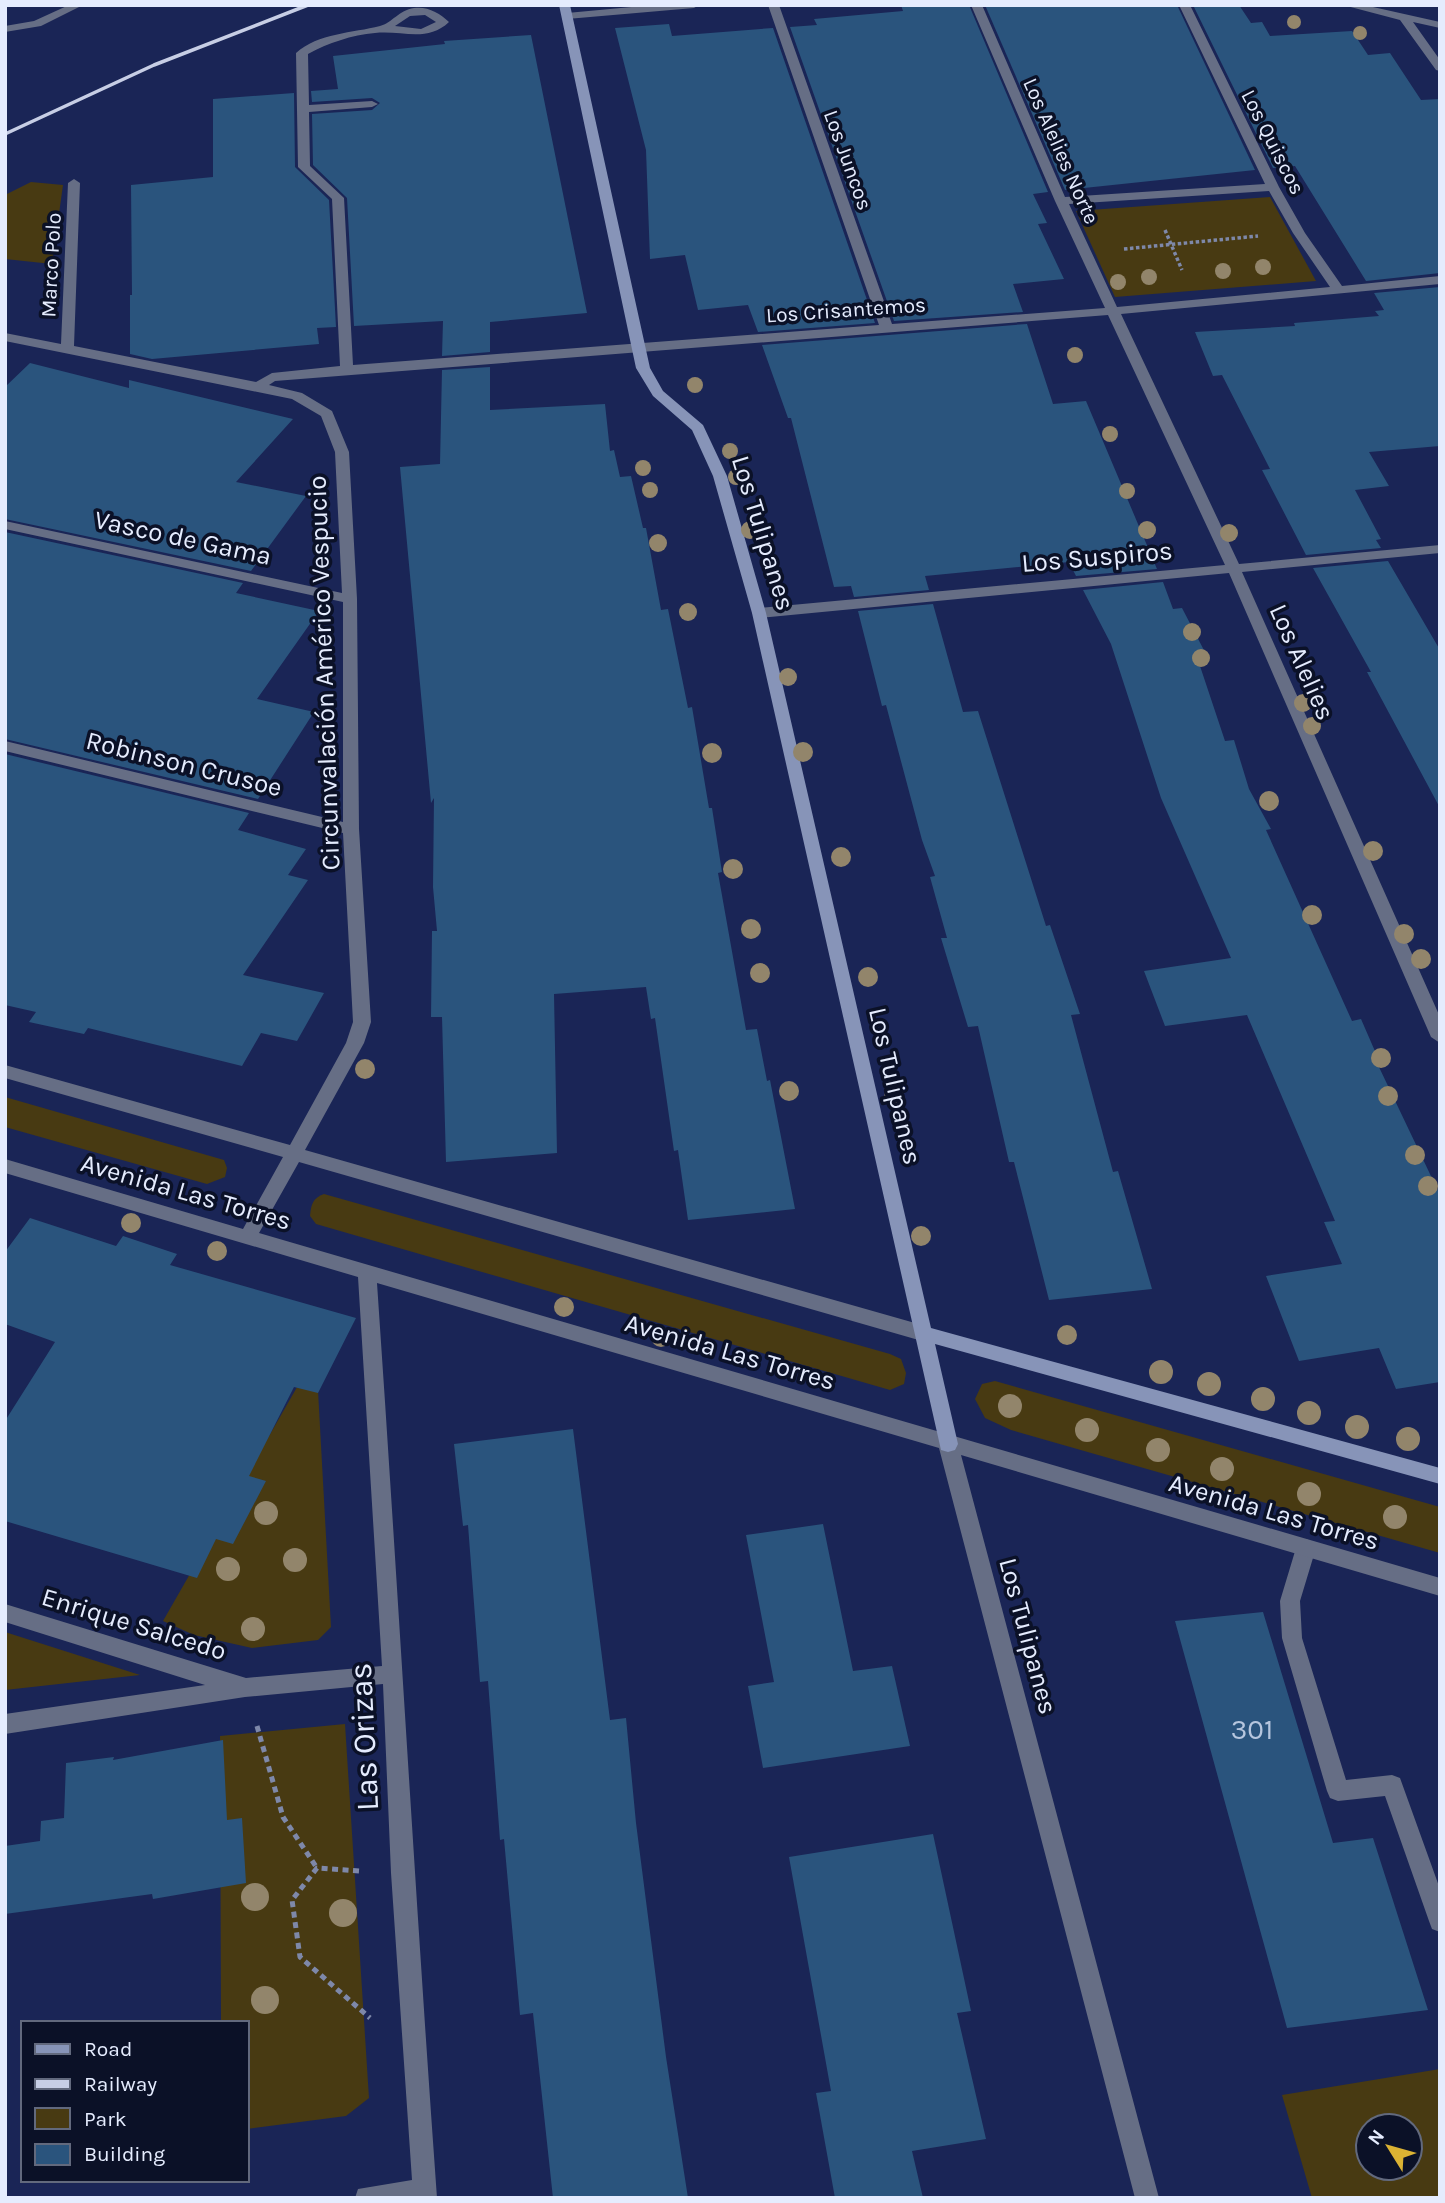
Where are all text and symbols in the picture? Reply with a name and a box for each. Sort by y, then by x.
street label: Los Alelies Norte [1018,74,1104,228]
street label: Los Quiscos [1236,86,1310,198]
street label: Los Juncos [819,107,877,213]
street label: Marco Polo [36,212,66,318]
street label: Los Crisantemos [765,292,927,328]
street label: Los Tulipanes [725,452,801,614]
street label: Circunvalación Américo Vespucio [302,475,346,871]
street label: Vasco de Gama [92,504,274,572]
street label: Los Suspiros [1020,535,1174,579]
street label: Los Alelies [1263,599,1341,725]
street label: Robinson Crusoe [83,725,285,803]
street label: Los Tulipanes [862,1004,928,1168]
street label: Avenida Las Torres [77,1147,295,1237]
street label: Avenida Las Torres [621,1307,839,1397]
street label: Avenida Las Torres [1165,1467,1383,1557]
street label: Los Tulipanes [992,1555,1064,1717]
street label: Enrique Salcedo [38,1581,230,1667]
street label: Las Orizas [342,1662,386,1812]
house number: 301 [1231,1713,1273,1746]
legend [21,2021,248,2182]
text: Road [84,2037,132,2061]
text: Railway [84,2072,157,2096]
text: Park [84,2107,127,2131]
north arrow [1354,2112,1424,2182]
text: N [1363,2125,1389,2149]
text: Building [84,2142,165,2166]

